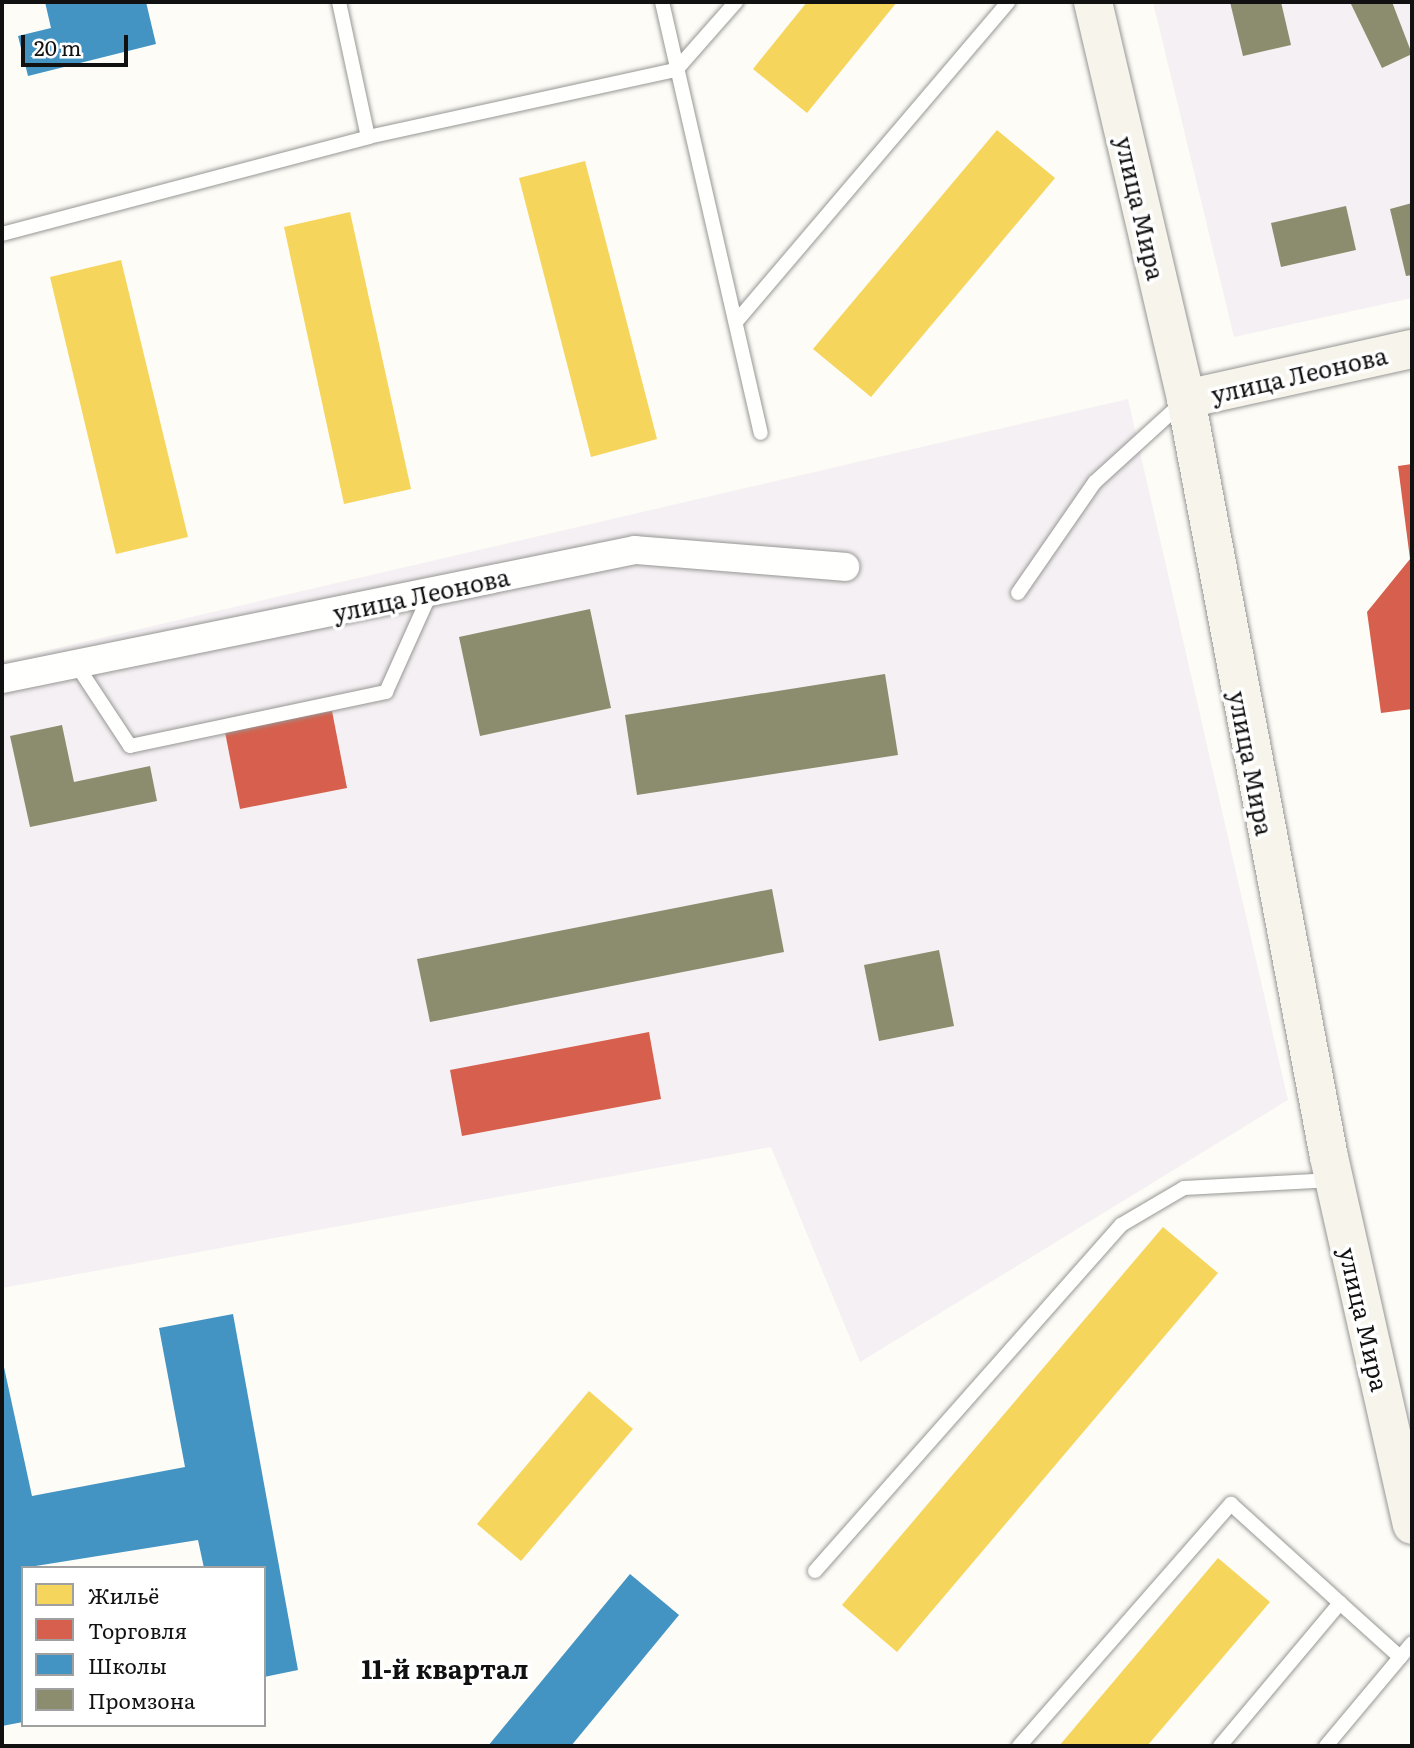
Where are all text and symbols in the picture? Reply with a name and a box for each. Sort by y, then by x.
scale bar [24,21,131,65]
text: 20 m [34,31,81,62]
street label: улица Мира [1110,133,1172,283]
street label: улица Леонова [1208,340,1390,408]
street label: улица Леонова [330,561,512,627]
street label: улица Мира [1224,688,1280,838]
street label: улица Мира [1334,1244,1396,1394]
legend [21,1566,266,1727]
text: Жильё [88,1579,159,1610]
text: Торговля [88,1614,187,1645]
text: Школы [88,1649,167,1680]
district label: 11-й квартал [361,1652,529,1684]
text: Промзона [88,1684,195,1715]

